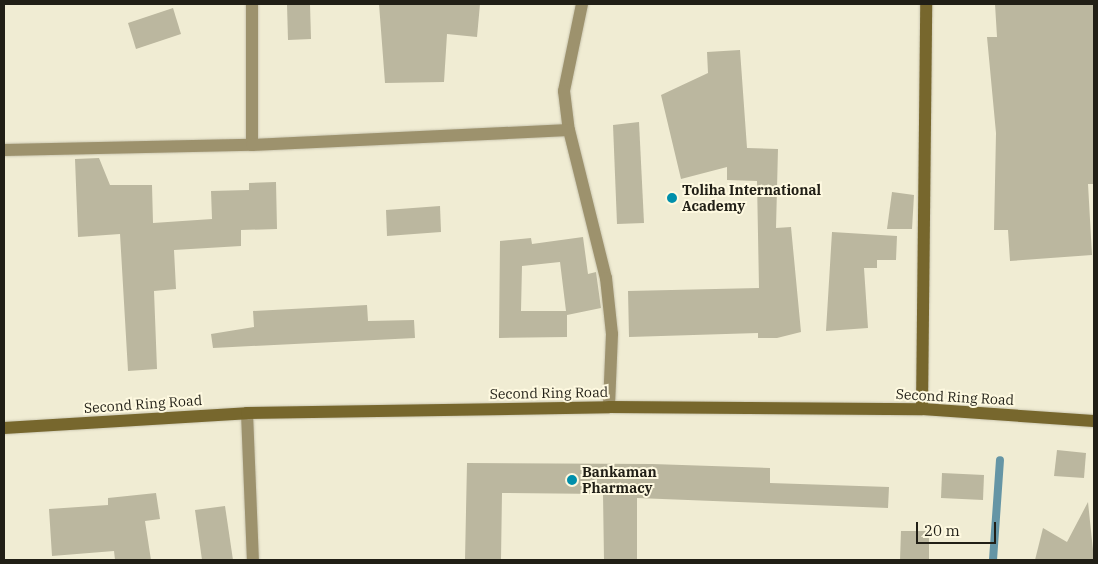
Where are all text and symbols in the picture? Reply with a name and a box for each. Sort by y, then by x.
place label: Toliha International Academy [682,182,821,214]
marker: Toliha International Academy [666,192,678,204]
street label: Second Ring Road [490,384,608,402]
street label: Second Ring Road [895,386,1015,408]
street label: Second Ring Road [83,391,203,417]
place label: Bankaman Pharmacy [582,464,657,497]
marker: Bankaman Pharmacy [566,474,578,486]
scale bar [918,512,998,544]
text: 20 m [924,521,960,540]

